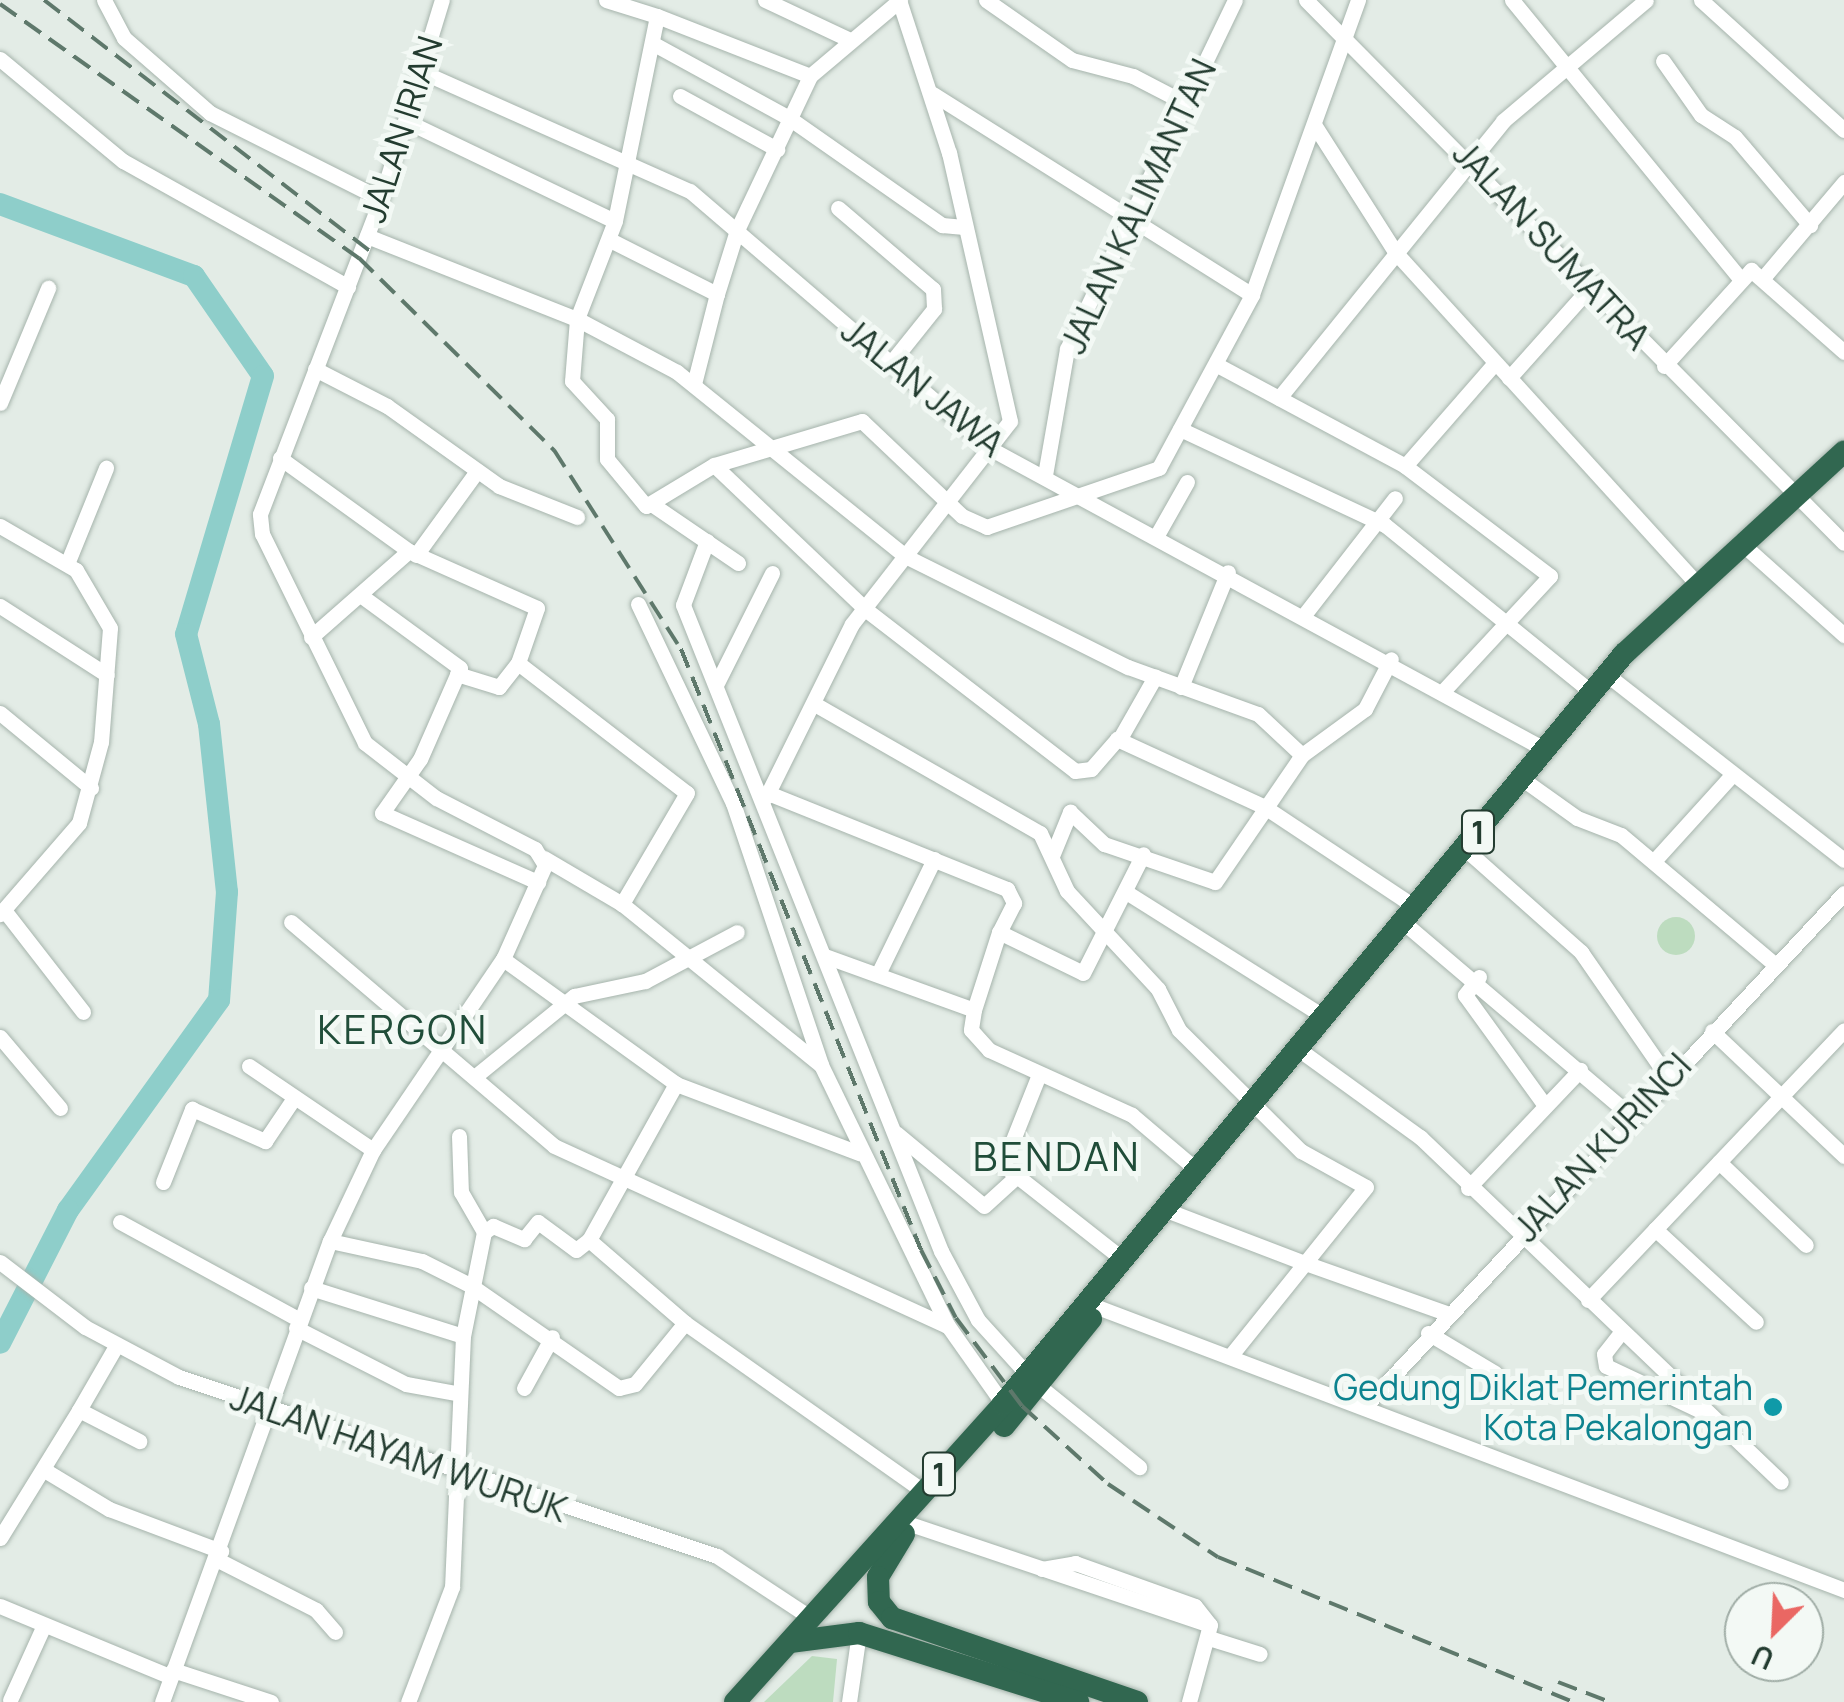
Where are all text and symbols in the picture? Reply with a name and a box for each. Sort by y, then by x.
street label: JALAN IRIAN [351,31,451,227]
street label: JALAN KALIMANTAN [1051,52,1225,360]
street label: JALAN SUMATRA [1445,132,1659,358]
street label: JALAN JAWA [833,309,1013,465]
road number: 1 [1460,805,1496,859]
district label: KERGON [317,1005,489,1053]
street label: JALAN KURINCI [1504,1044,1700,1250]
district label: BENDAN [973,1132,1141,1180]
place label: Gedung Diklat Pemerintah Kota Pekalongan [1333,1366,1753,1448]
street label: JALAN HAYAM WURUK [225,1376,573,1530]
marker: Gedung Diklat Pemerintah Kota Pekalongan [1762,1396,1784,1418]
road number: 1 [922,1447,956,1501]
north arrow [1724,1582,1824,1682]
text: U [1746,1636,1780,1679]

